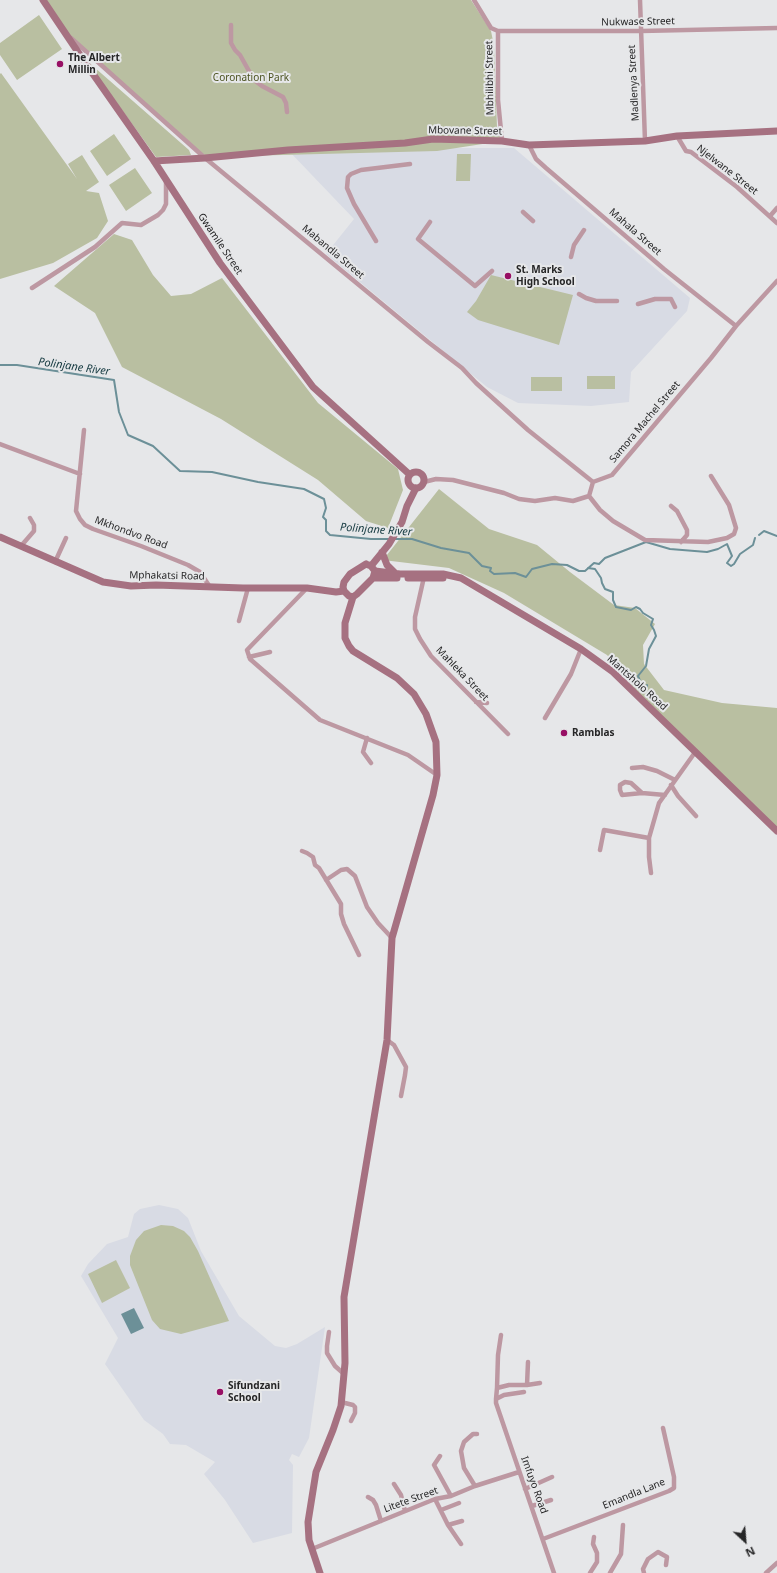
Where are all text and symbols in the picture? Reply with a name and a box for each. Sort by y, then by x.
street label: Nukwase Street [601,15,675,29]
street label: Mbhilibhi Street [483,41,497,115]
street label: Madlenya Street [626,45,642,121]
place label: The Albert Millin [68,52,120,76]
marker: The Albert Millin [55,59,65,69]
park label: Coronation Park [213,72,289,84]
street label: Mbovane Street [428,124,502,138]
street label: Njelwane Street [694,142,760,198]
street label: Mahala Street [606,206,664,258]
street label: Gwamile Street [195,211,245,277]
street label: Mabandla Street [299,223,367,281]
place label: St. Marks High School [516,264,575,288]
marker: St. Marks High School [503,271,513,281]
water label: Polinjane River [37,355,111,379]
street label: Samora Machel Street [607,379,683,465]
street label: Mkhondvo Road [93,514,169,552]
water label: Polinjane River [339,521,413,539]
street label: Mphakatsi Road [129,569,205,583]
street label: Mahleka Street [433,644,491,704]
street label: Mantsholo Road [604,653,670,713]
place label: Ramblas [572,727,615,739]
marker: Ramblas [559,728,569,738]
place label: Sifundzani School [228,1380,280,1404]
marker: Sifundzani School [215,1387,225,1397]
street label: Imfuyo Road [518,1455,550,1515]
street label: Emandla Lane [601,1476,667,1512]
street label: Litete Street [382,1485,440,1515]
north arrow [725,1521,765,1561]
text: N [743,1544,758,1561]

